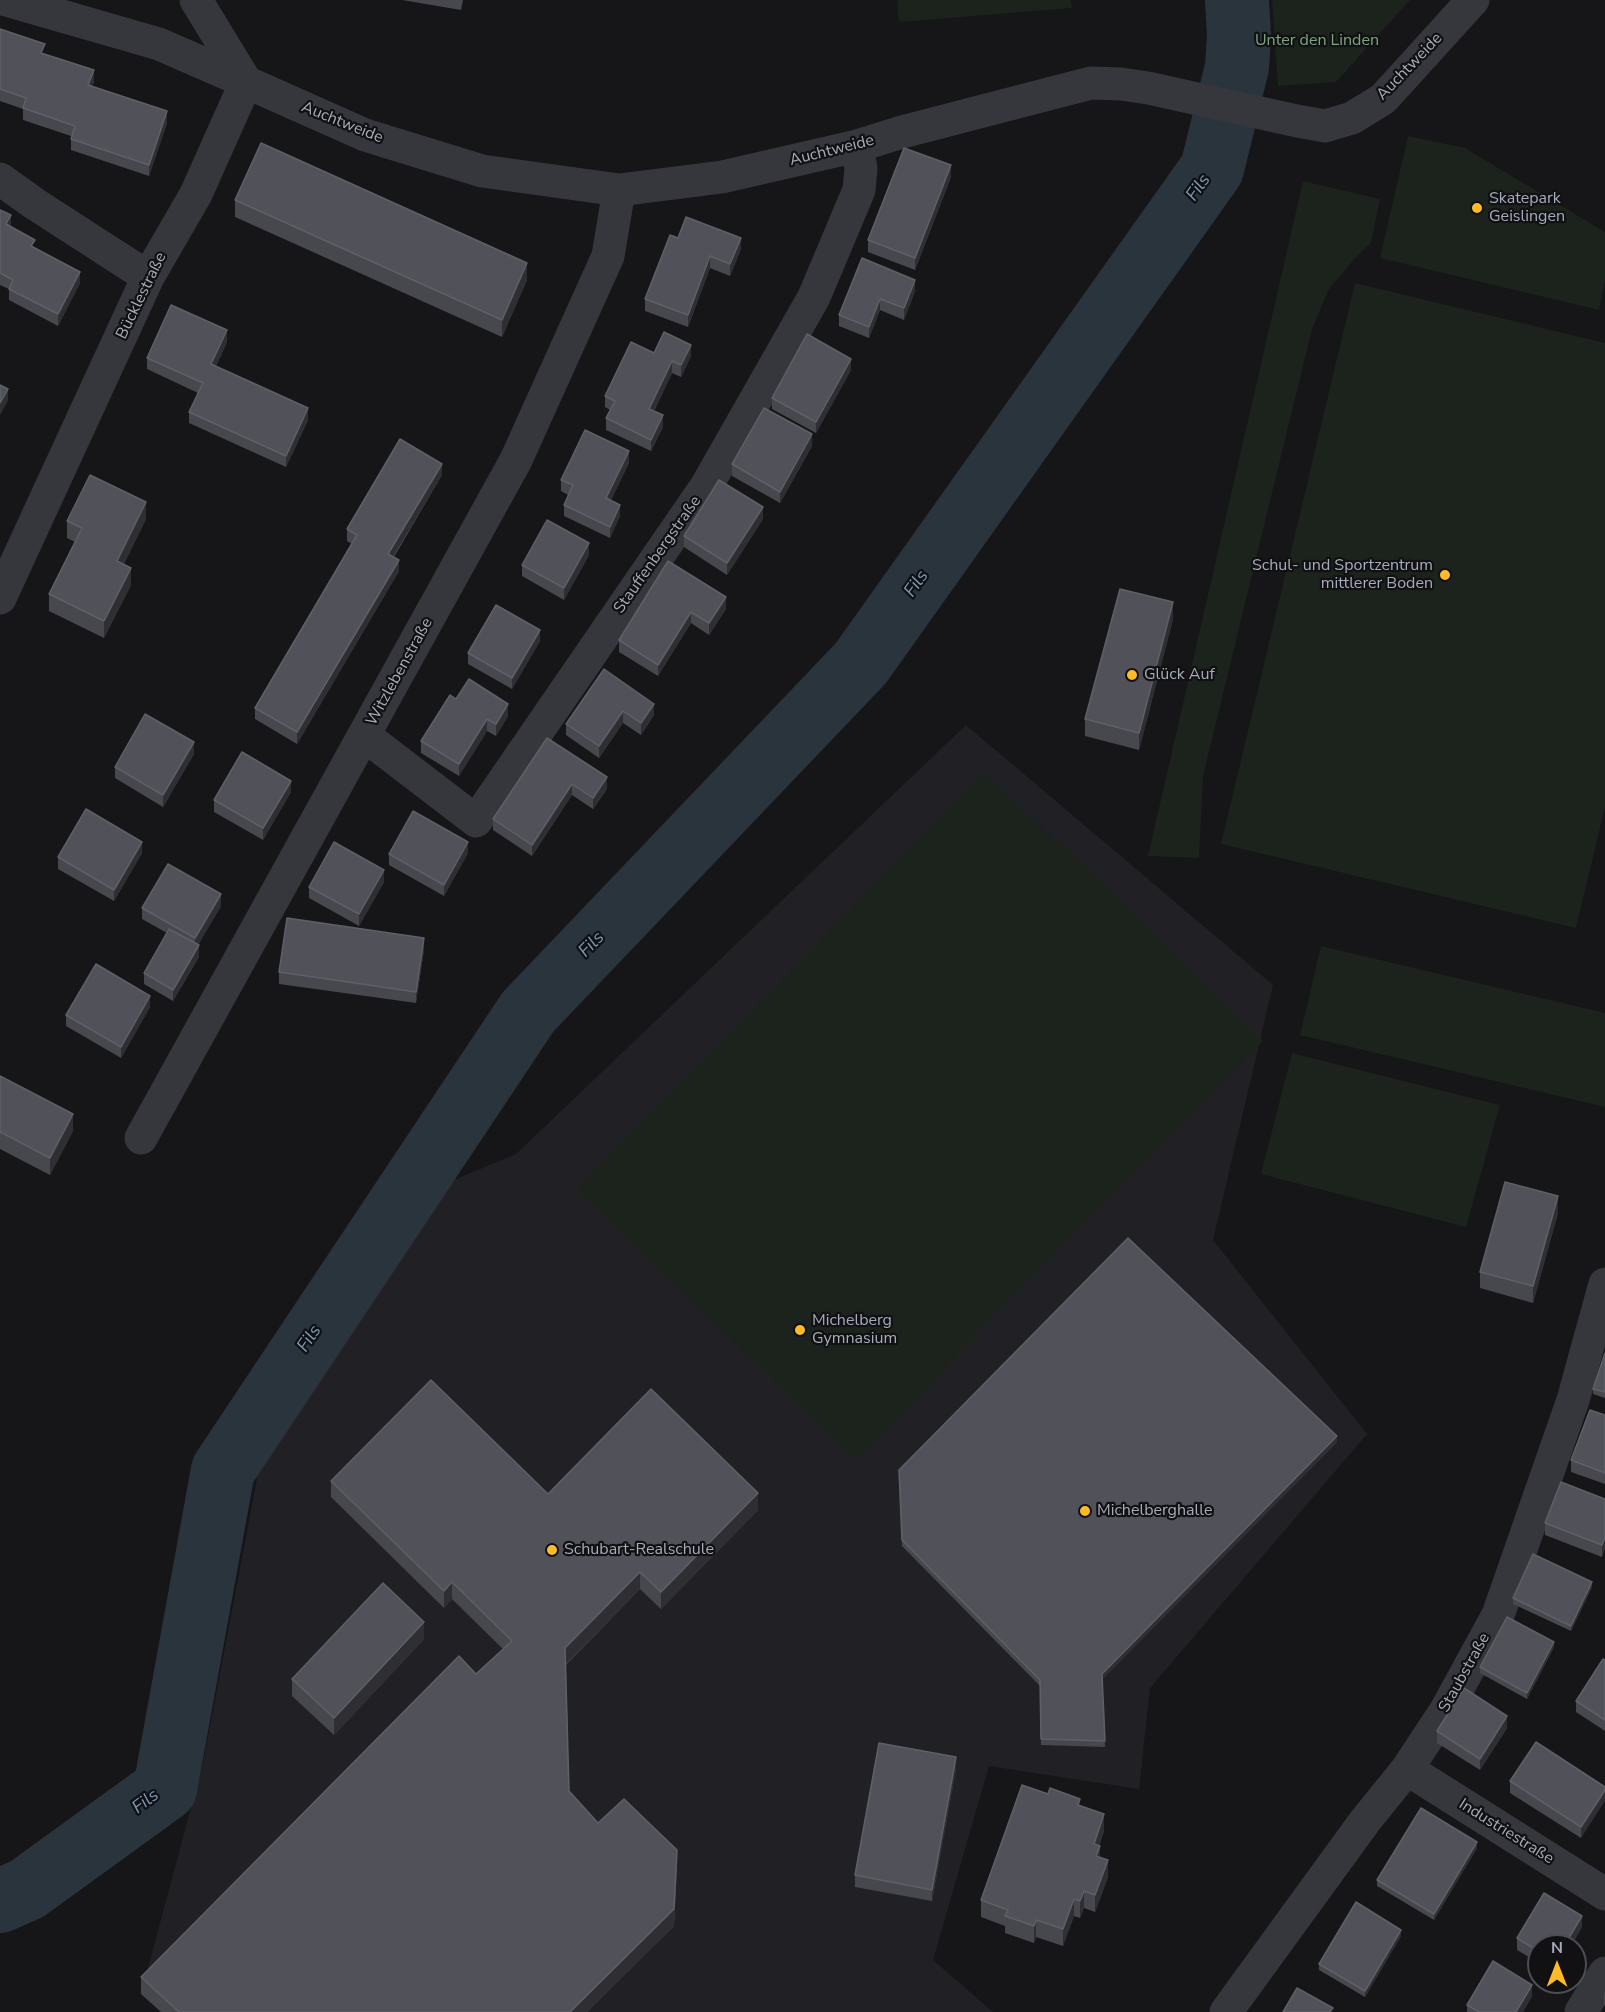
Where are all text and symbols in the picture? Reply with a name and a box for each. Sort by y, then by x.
street label: Auchtweide [1373,29,1447,105]
park label: Unter den Linden [1255,31,1379,51]
street label: Auchtweide [298,98,386,148]
street label: Auchtweide [788,131,876,171]
water label: Fils [1182,170,1216,206]
place label: Skatepark Geislingen [1489,189,1565,227]
marker: Skatepark Geislingen [1470,201,1484,215]
street label: Bücklestraße [113,250,171,342]
street label: Stauffenbergstraße [610,492,706,618]
place label: Schul- und Sportzentrum mittlerer Boden [1252,556,1433,594]
water label: Fils [900,566,934,602]
marker: Schul- und Sportzentrum mittlerer Boden [1438,568,1452,582]
street label: Witzlebenstraße [362,615,438,729]
place label: Glück Auf [1144,665,1215,685]
marker: Glück Auf [1125,668,1139,682]
water label: Fils [575,927,609,963]
place label: Michelberg Gymnasium [812,1311,897,1349]
water label: Fils [293,1321,327,1357]
marker: Michelberg Gymnasium [793,1323,807,1337]
place label: Michelberghalle [1097,1501,1212,1521]
marker: Michelberghalle [1078,1504,1092,1518]
place label: Schubart-Realschule [564,1540,714,1560]
marker: Schubart-Realschule [545,1543,559,1557]
street label: Staubstraße [1435,1630,1495,1716]
water label: Fils [128,1785,164,1819]
street label: Industriestraße [1455,1795,1557,1869]
north arrow [1527,1934,1587,1994]
text: N [1551,1937,1563,1959]

